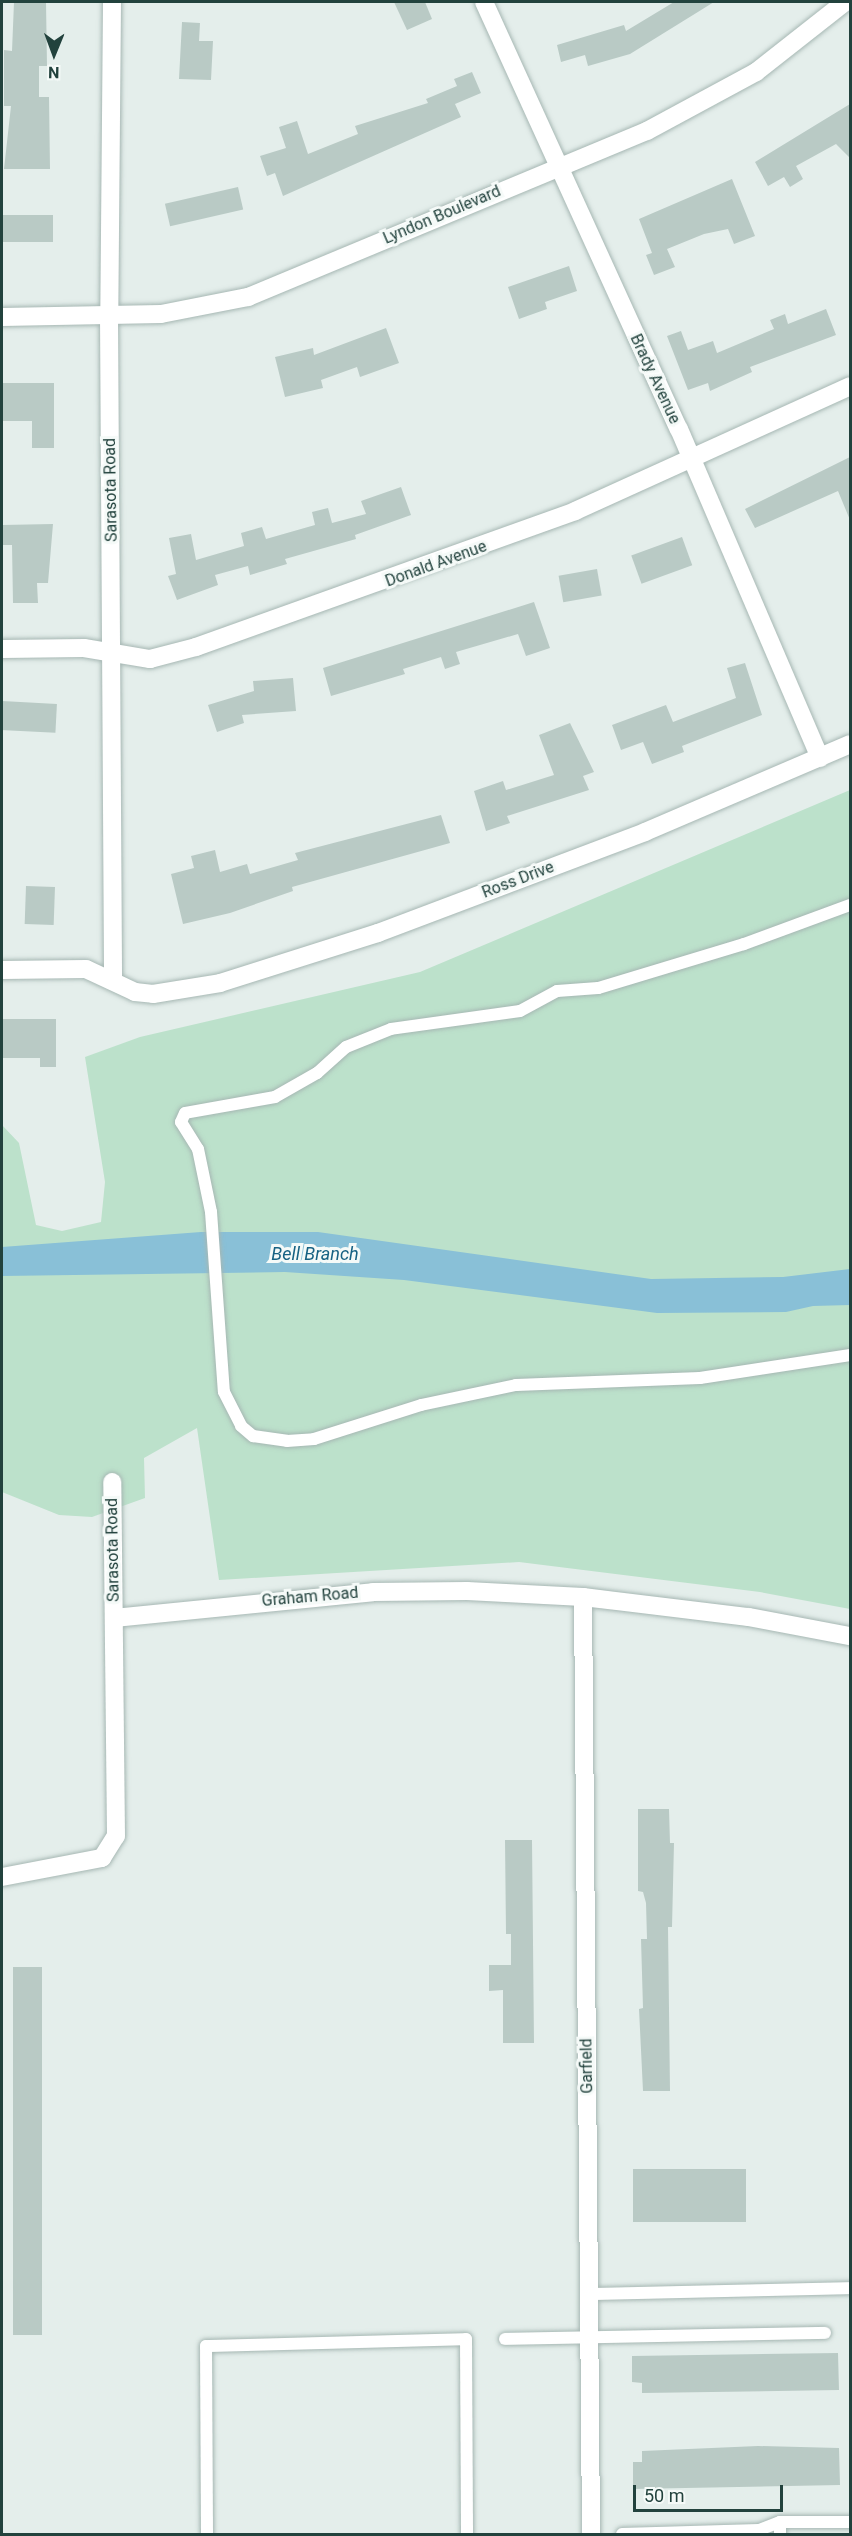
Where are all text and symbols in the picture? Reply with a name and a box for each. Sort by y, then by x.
north arrow [24,24,84,84]
text: N [48,63,59,82]
street label: Lyndon Boulevard [380,182,504,248]
street label: Brady Avenue [626,331,684,427]
street label: Sarasota Road [100,438,122,542]
street label: Donald Avenue [383,537,489,591]
street label: Ross Drive [479,858,557,902]
water label: Bell Branch [271,1243,359,1265]
street label: Sarasota Road [102,1498,124,1602]
street label: Graham Road [261,1583,359,1611]
street label: Garfield [577,2038,597,2094]
scale bar [636,2473,786,2511]
text: 50 m [644,2485,684,2506]

